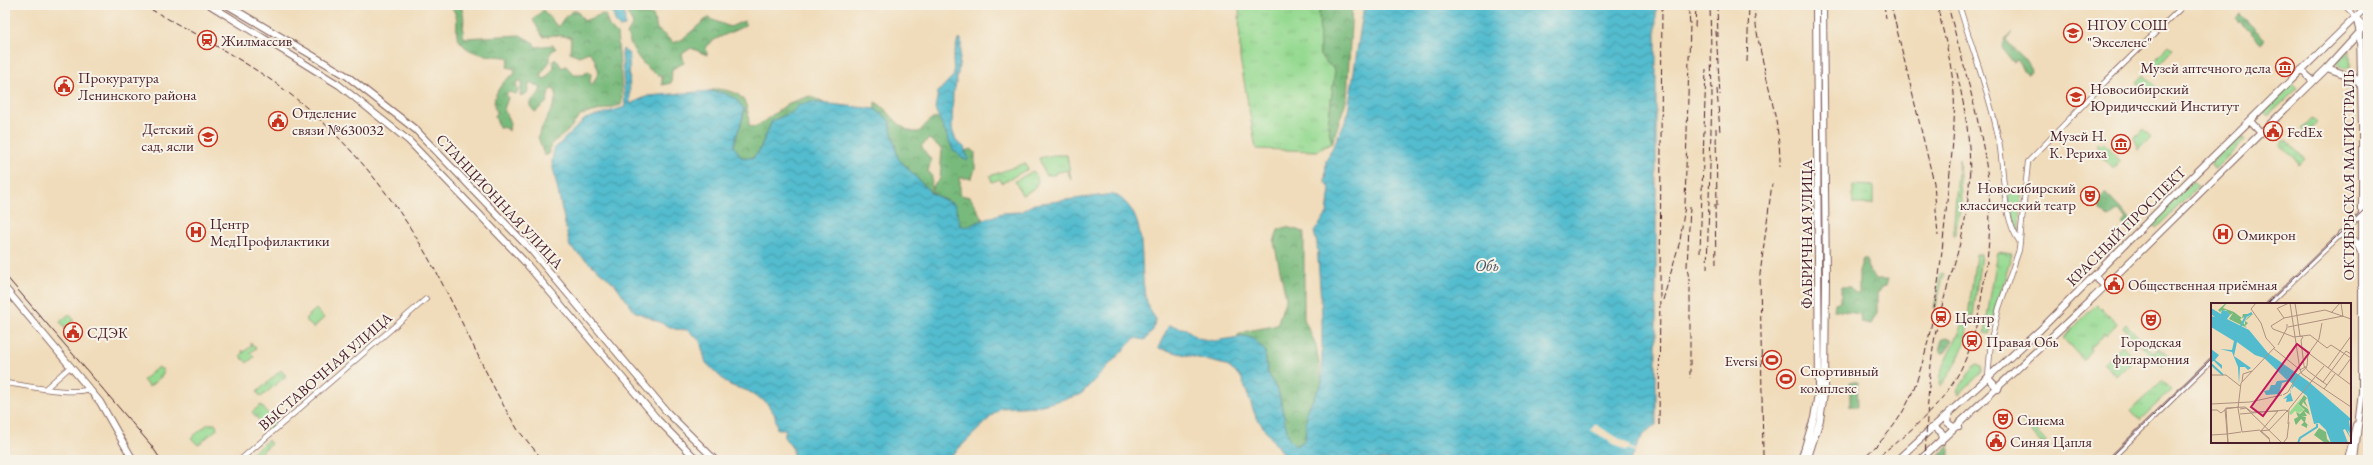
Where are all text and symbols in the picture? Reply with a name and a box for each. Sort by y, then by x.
place label: НГОУ СОШ "Экселенс" [2087,15,2168,51]
school or university icon: НГОУ СОШ "Экселенс" [2062,22,2084,44]
station icon: Жилмассив [196,29,218,51]
place label: Жилмассив [220,31,292,50]
museum icon: Музей аптечного дела [2274,56,2296,78]
place label: Музей аптечного дела [2140,58,2271,77]
place label: Прокуратура Ленинского района [78,68,197,104]
street label: ОКТЯБРЬСКАЯ МАГИСТРАЛЬ [2339,69,2358,281]
public building icon: Прокуратура Ленинского района [53,75,75,97]
place label: Новосибирский Юридический Институт [2090,79,2239,115]
school or university icon: Новосибирский Юридический Институт [2065,86,2087,108]
place label: Отделение связи №630032 [292,103,385,139]
public building icon: Отделение связи №630032 [267,110,289,132]
place label: Детский сад, ясли [141,119,194,155]
public building icon: FedEx [2262,120,2284,142]
place label: FedEx [2287,122,2323,141]
school or university icon: Детский сад, ясли [197,126,219,148]
place label: Музей Н. К. Рериха [2049,126,2107,162]
street label: СТАНЦИОННАЯ УЛИЦА [432,129,568,273]
museum icon: Музей Н. К. Рериха [2110,133,2132,155]
street label: ФАБРИЧНАЯ УЛИЦА [1797,159,1816,309]
street label: КРАСНЫЙ ПРОСПЕКТ [2062,162,2190,290]
place label: Новосибирский классический театр [1960,178,2076,214]
theatre icon: Новосибирский классический театр [2079,185,2101,207]
place label: Центр МедПрофилактики [210,214,330,250]
hospital icon: Центр МедПрофилактики [185,221,207,243]
hospital icon: Омикрон [2212,223,2234,245]
place label: Омикрон [2237,225,2296,244]
water label: Обь [1475,255,1499,276]
public building icon: Общественная приёмная [2103,273,2125,295]
place label: Общественная приёмная [2128,275,2278,294]
inset map [2211,303,2351,443]
station icon: Центр [1930,306,1952,328]
street label: ВЫСТАВОЧНАЯ УЛИЦА [254,307,396,434]
place label: Центр [1955,308,1994,327]
theatre icon: Городская филармония [2140,309,2162,331]
public building icon: СДЭК [62,321,84,343]
place label: СДЭК [87,323,128,342]
station icon: Правая Обь [1961,330,1983,352]
place label: Правая Обь [1986,332,2059,351]
place label: Городская филармония [2113,332,2190,368]
sports icon: Eversi [1761,349,1783,371]
place label: Eversi [1724,351,1758,370]
place label: Спортивный комплекс [1800,361,1879,397]
sports icon: Спортивный комплекс [1775,368,1797,390]
theatre icon: Синема [1992,408,2014,430]
place label: Синема [2017,410,2065,429]
public building icon: Синяя Цапля [1985,430,2007,452]
place label: Синяя Цапля [2010,432,2092,451]

